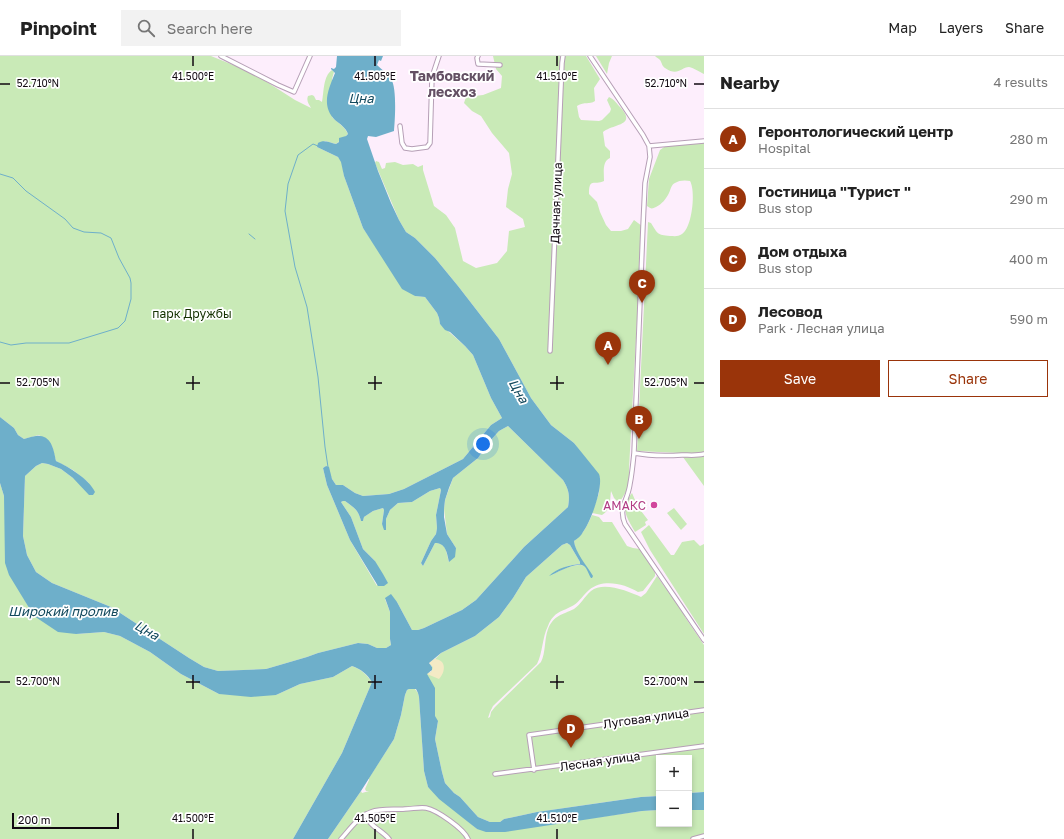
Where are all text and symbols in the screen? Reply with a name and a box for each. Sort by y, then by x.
search box [121,10,401,46]
text: Pinpoint [20,16,97,39]
icon: search [135,17,157,39]
text: Search here [167,19,253,37]
text: Map [888,19,917,36]
text: Layers [939,19,983,36]
text: Share [1005,19,1044,36]
district label: Тамбовский лесхоз [410,67,494,100]
text: 41.500°E [172,70,214,82]
text: 41.505°E [354,70,396,82]
text: 41.510°E [537,70,577,82]
text: Nearby [720,72,780,93]
text: 4 results [994,74,1048,90]
text: 52.710°N [17,77,59,89]
text: 52.710°N [645,77,687,89]
water label: Цна [348,90,374,106]
text: Геронтологический центр [758,122,953,140]
text: A [728,131,738,147]
text: 280 m [1010,131,1048,147]
text: Hospital [758,140,811,156]
street label: Дачная улица [547,162,565,244]
text: Гостиница "Турист " [758,182,911,200]
text: B [728,191,738,207]
text: 290 m [1010,191,1048,207]
text: Bus stop [758,200,813,216]
text: Дом отдыха [758,242,847,260]
text: C [728,251,738,267]
text: 400 m [1009,251,1048,267]
text: Bus stop [758,260,813,276]
pin: C [629,270,655,303]
text: Лесовод [758,302,822,320]
park label: парк Дружбы [152,306,232,321]
text: D [728,311,738,327]
text: 590 m [1010,311,1048,327]
text: Park · Лесная улица [758,320,885,336]
pin: A [595,332,621,365]
button: Save [720,360,880,397]
button: Share [888,360,1048,397]
text: 52.705°N [16,376,60,388]
water label: Цна [506,376,533,406]
text: 52.705°N [644,376,688,388]
pin: B [626,406,652,439]
your location [473,434,493,454]
place label: АМАКС [603,498,646,513]
marker: АМАКС [649,500,659,510]
water label: Широкий пролив [8,603,118,619]
water label: Цна [132,617,162,643]
text: 52.700°N [16,675,60,687]
text: 52.700°N [644,675,688,687]
street label: Луговая улица [602,705,690,731]
pin: D [558,715,584,748]
street label: Лесная улица [559,748,641,774]
map controls [656,755,692,827]
button: + [656,755,692,791]
button: − [656,791,692,827]
scale bar [12,811,119,830]
text: 41.500°E [172,812,214,824]
text: 41.505°E [354,812,396,824]
text: 41.510°E [537,812,577,824]
text: 200 m [18,813,51,826]

